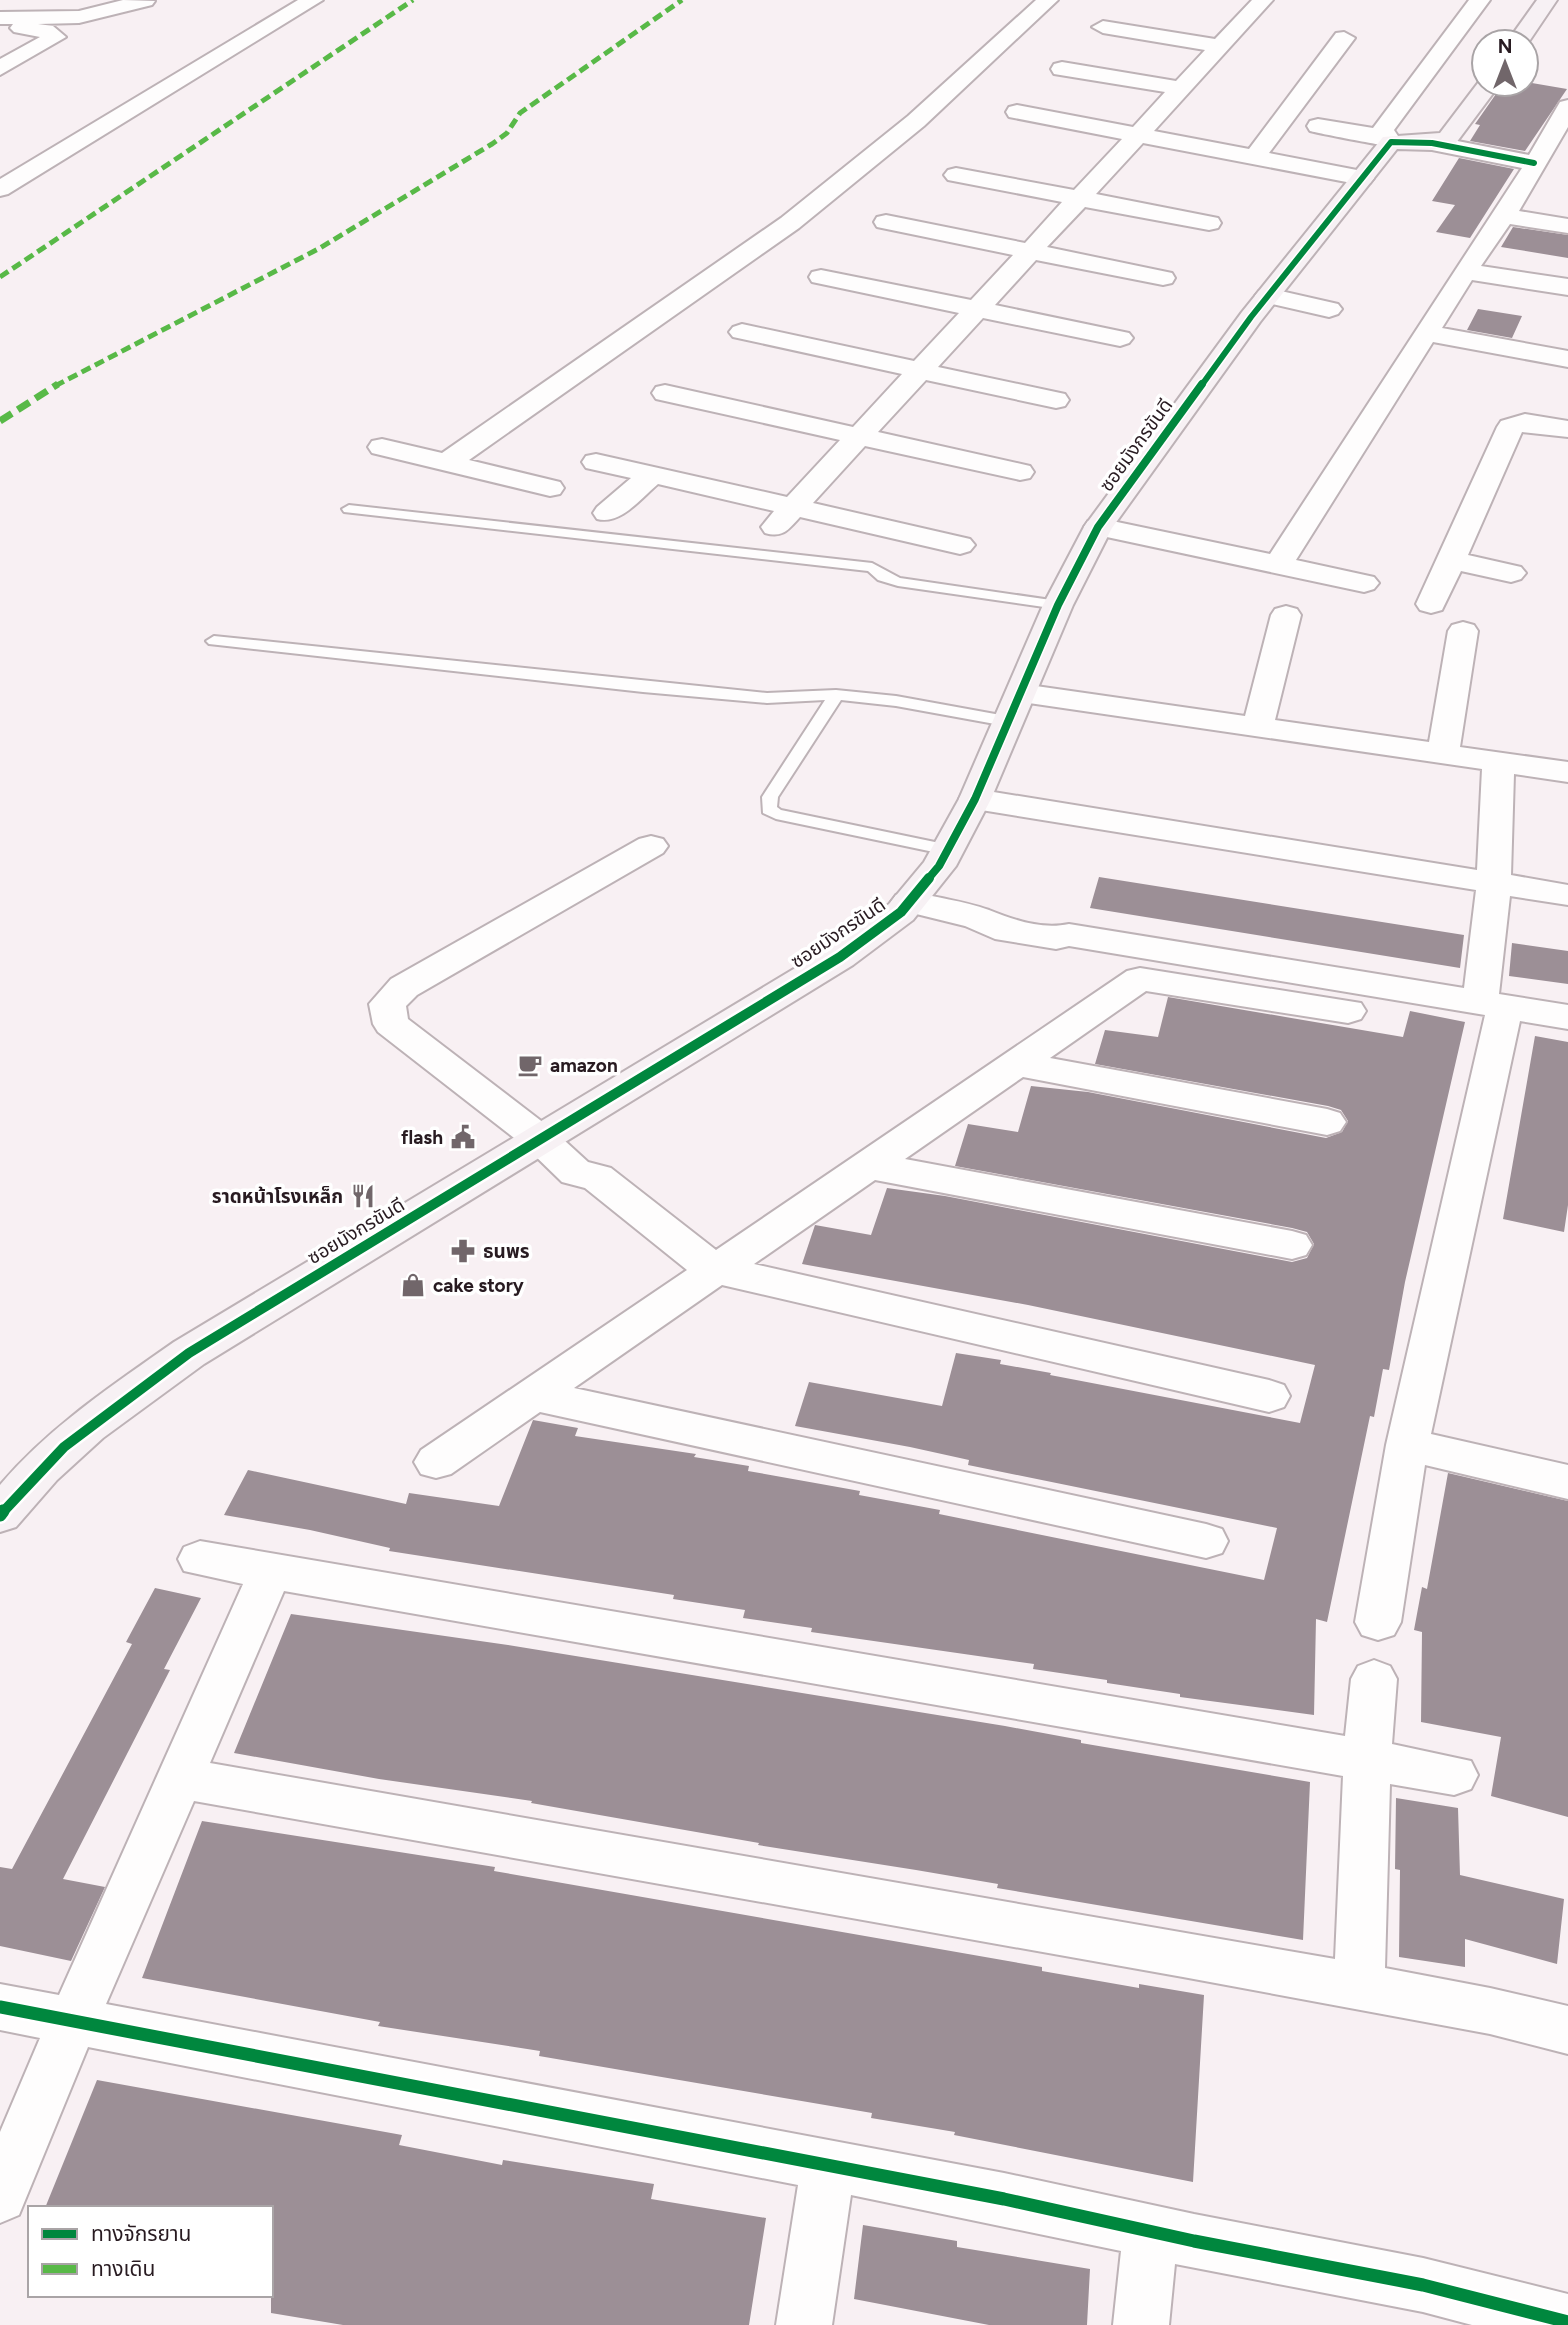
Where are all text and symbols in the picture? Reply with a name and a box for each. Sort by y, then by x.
north arrow [1470,28,1540,98]
text: N [1498,35,1512,58]
street label: ซอยมังกรขันดี [1095,394,1177,496]
street label: ซอยมังกรขันดี [786,893,890,973]
cafe icon: amazon [516,1051,544,1079]
place label: amazon [550,1054,618,1077]
public building icon: flash [449,1123,477,1151]
place label: flash [401,1126,443,1149]
restaurant icon: ราดหน้าโรงเหล็ก [349,1182,377,1210]
place label: ราดหน้าโรงเหล็ก [212,1185,343,1208]
street label: ซอยมังกรขันดี [303,1193,409,1269]
pharmacy icon: ธนพร [449,1237,477,1265]
place label: ธนพร [483,1240,530,1263]
shop icon: cake story [399,1271,427,1299]
place label: cake story [433,1274,524,1297]
legend [28,2206,273,2297]
text: ทางจักรยาน [91,2221,192,2246]
text: ทางเดิน [91,2256,155,2281]

